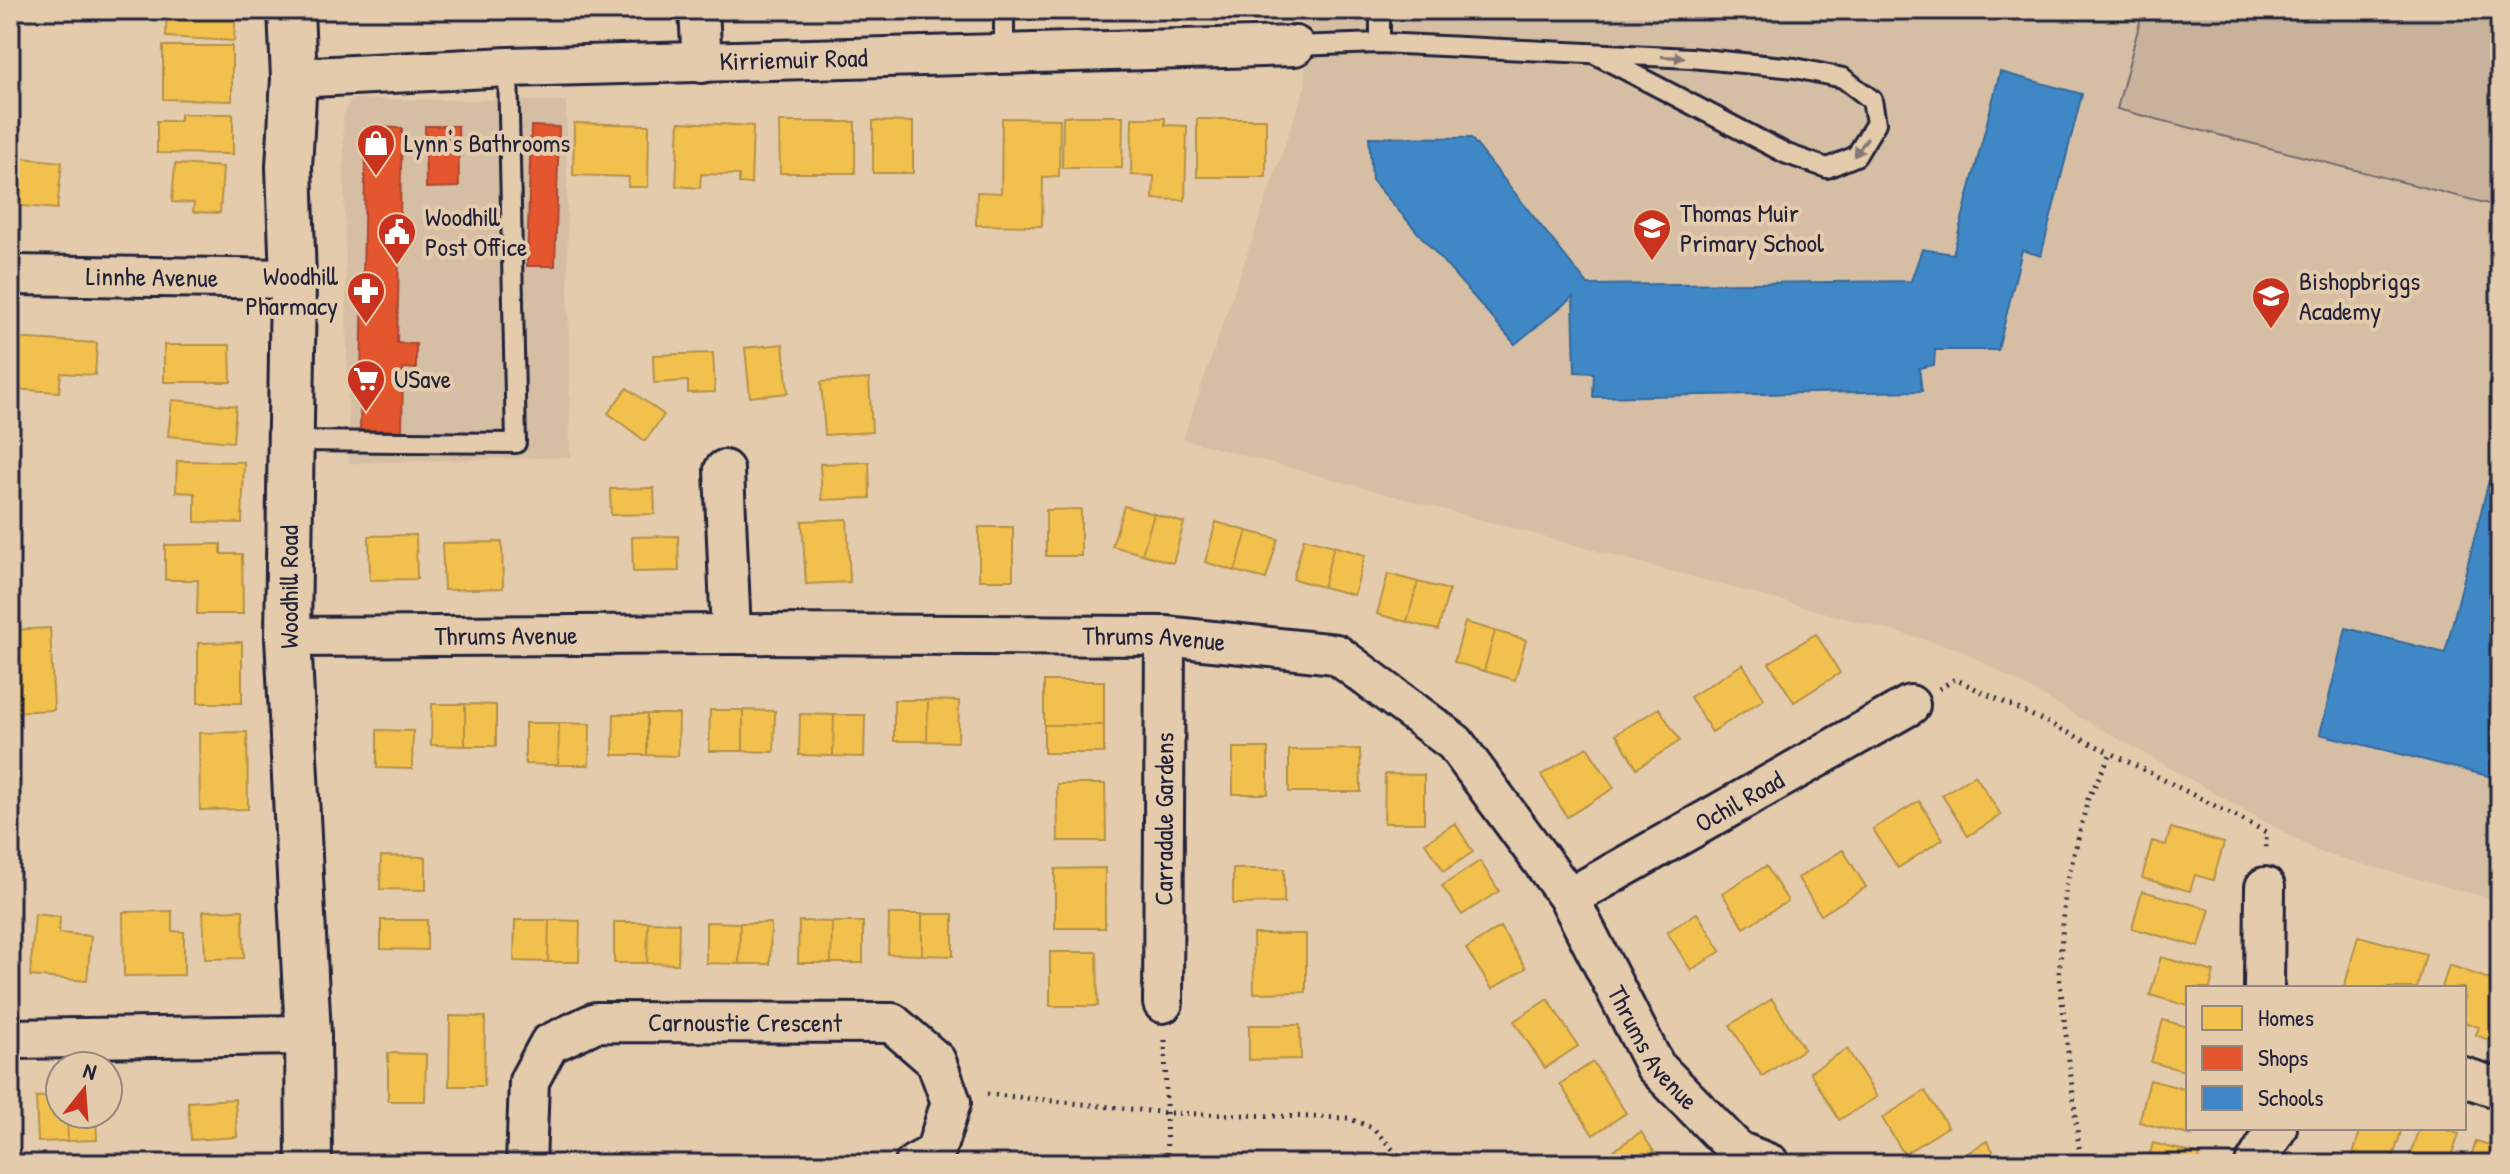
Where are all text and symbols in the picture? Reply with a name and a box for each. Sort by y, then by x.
street label: Kirriemuir Road [719,39,868,78]
one-way arrow [1661,50,1686,63]
shop icon: Lynn's Bathrooms [355,122,397,177]
place label: Lynn's Bathrooms [404,125,570,160]
one-way arrow [1854,136,1869,157]
place label: Thomas Muir Primary School [1680,195,1824,260]
place label: Woodhill Post Office [425,199,527,264]
school or university icon: Thomas Muir Primary School [1631,207,1673,262]
public building icon: Woodhill Post Office [376,211,418,266]
street label: Linnhe Avenue [86,258,218,295]
place label: Woodhill Pharmacy [245,258,339,323]
place label: Bishopbriggs Academy [2299,263,2420,328]
pharmacy icon: Woodhill Pharmacy [345,270,387,325]
school or university icon: Bishopbriggs Academy [2250,275,2292,330]
supermarket icon: USave [345,358,387,413]
place label: USave [394,361,451,396]
street label: Woodhill Road [271,525,306,649]
street label: Thrums Avenue [434,617,578,653]
street label: Thrums Avenue [1082,618,1227,659]
street label: Carradale Gardens [1146,732,1181,906]
street label: Ochil Road [1689,762,1790,840]
street label: Thrums Avenue [1600,979,1706,1117]
legend [2186,986,2466,1130]
text: Homes [2258,1001,2314,1033]
street label: Carnoustie Crescent [648,1004,843,1040]
text: Shops [2258,1041,2308,1073]
north arrow [44,1050,124,1130]
text: N [80,1055,100,1087]
text: Schools [2258,1081,2323,1113]

